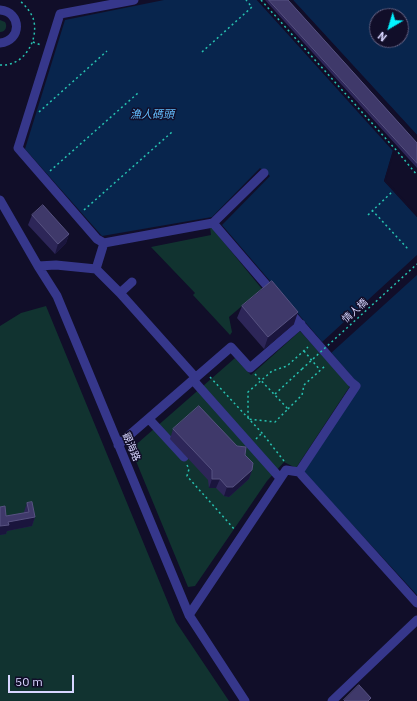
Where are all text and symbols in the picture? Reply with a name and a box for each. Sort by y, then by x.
north arrow [369,8,409,48]
text: N [375,29,390,45]
water label: 漁人碼頭 [130,108,174,122]
street label: 情人橋 [340,297,370,325]
street label: 觀海路 [120,431,142,463]
scale bar [10,667,76,693]
text: 50 m [15,674,43,689]

